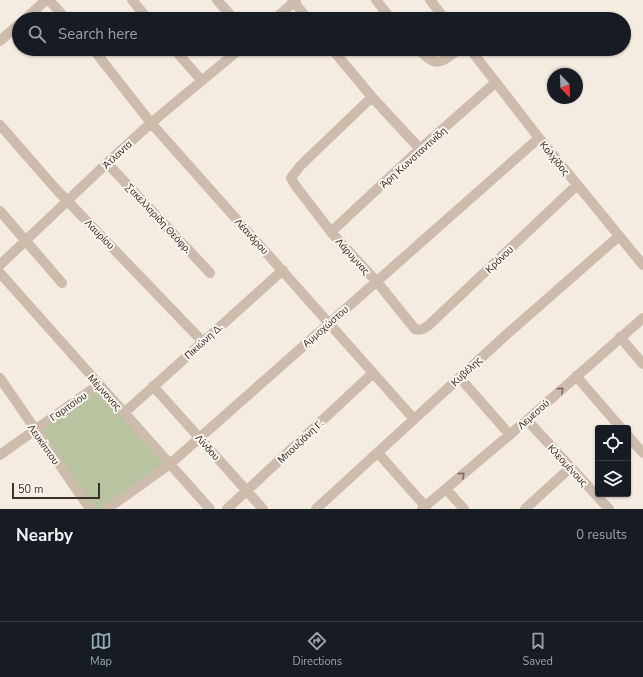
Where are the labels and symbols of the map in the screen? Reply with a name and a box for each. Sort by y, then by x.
north arrow [547,68,583,104]
street label: Άρη Κωνσταντινίδη [377,124,450,191]
street label: Άτλαντα [100,137,136,172]
street label: Κολχίδος [536,139,572,179]
street label: Σακελλαρίδη Θεόφρ. [122,181,194,257]
street label: Λέανδρου [231,216,271,258]
street label: Λαυρίου [81,217,117,253]
street label: Λάρυμνας [332,235,373,278]
street label: Κρόνου [483,243,517,277]
street label: Αμμοχώστου [300,303,352,351]
street label: Πικιώνη Δ. [181,321,226,363]
street label: Κυβέλης [448,354,485,390]
street label: Μέμνονος [84,372,124,414]
one-way arrow [556,387,564,395]
street label: Γαριτσίου [47,389,90,425]
street label: Λεμεσού [515,397,553,433]
street label: Μπουζιάνη Γ. [275,417,327,467]
street label: Λευκίππου [24,421,62,468]
street label: Λίνδου [192,432,223,464]
street label: Κλεομένους [544,442,590,490]
one-way arrow [458,472,465,479]
scale bar [12,481,100,500]

